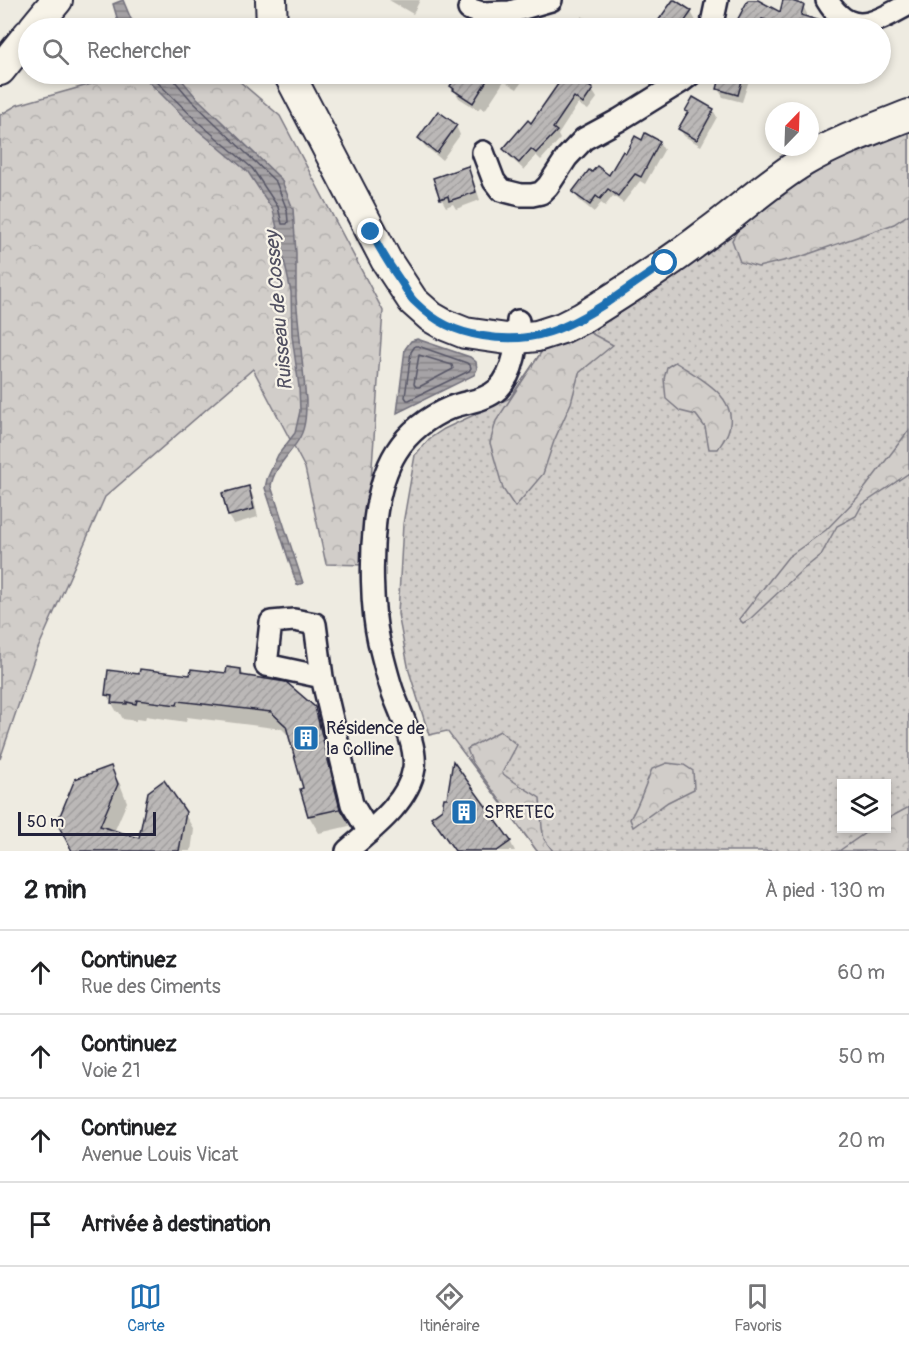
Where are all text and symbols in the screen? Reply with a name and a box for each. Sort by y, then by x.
search box [18,18,891,84]
icon: search [39,35,72,68]
text: Rechercher [87,37,191,65]
north arrow [765,102,819,156]
route end [357,218,383,244]
water label: Ruisseau de Cossey [259,228,298,392]
route start [651,249,677,275]
place label: Résidence de la Colline [326,717,425,761]
building icon: Résidence de la Colline [291,723,321,753]
map controls [837,779,891,833]
button: layers [837,779,891,833]
building icon: SPRETEC [449,797,479,827]
place label: SPRETEC [484,801,555,824]
scale bar [18,809,156,836]
text: 50 m [27,812,64,832]
text: 2 min [24,874,86,906]
text: À pied · 130 m [765,878,885,903]
text: Continuez [81,946,177,974]
icon: ahead [24,956,57,989]
text: 60 m [838,960,885,985]
text: Rue des Ciments [81,974,221,999]
text: Continuez [81,1030,177,1058]
icon: ahead [24,1040,57,1073]
text: 50 m [838,1044,885,1069]
text: Voie 21 [81,1058,140,1083]
text: Continuez [81,1114,177,1142]
icon: ahead [24,1124,57,1157]
text: 20 m [838,1128,885,1153]
text: Avenue Louis Vicat [81,1142,238,1167]
icon: arrive [24,1208,57,1241]
text: Arrivée à destination [81,1210,271,1238]
tab: Carte [127,1280,165,1336]
tab: Itinéraire [419,1280,480,1336]
tab: Favoris [734,1280,782,1336]

